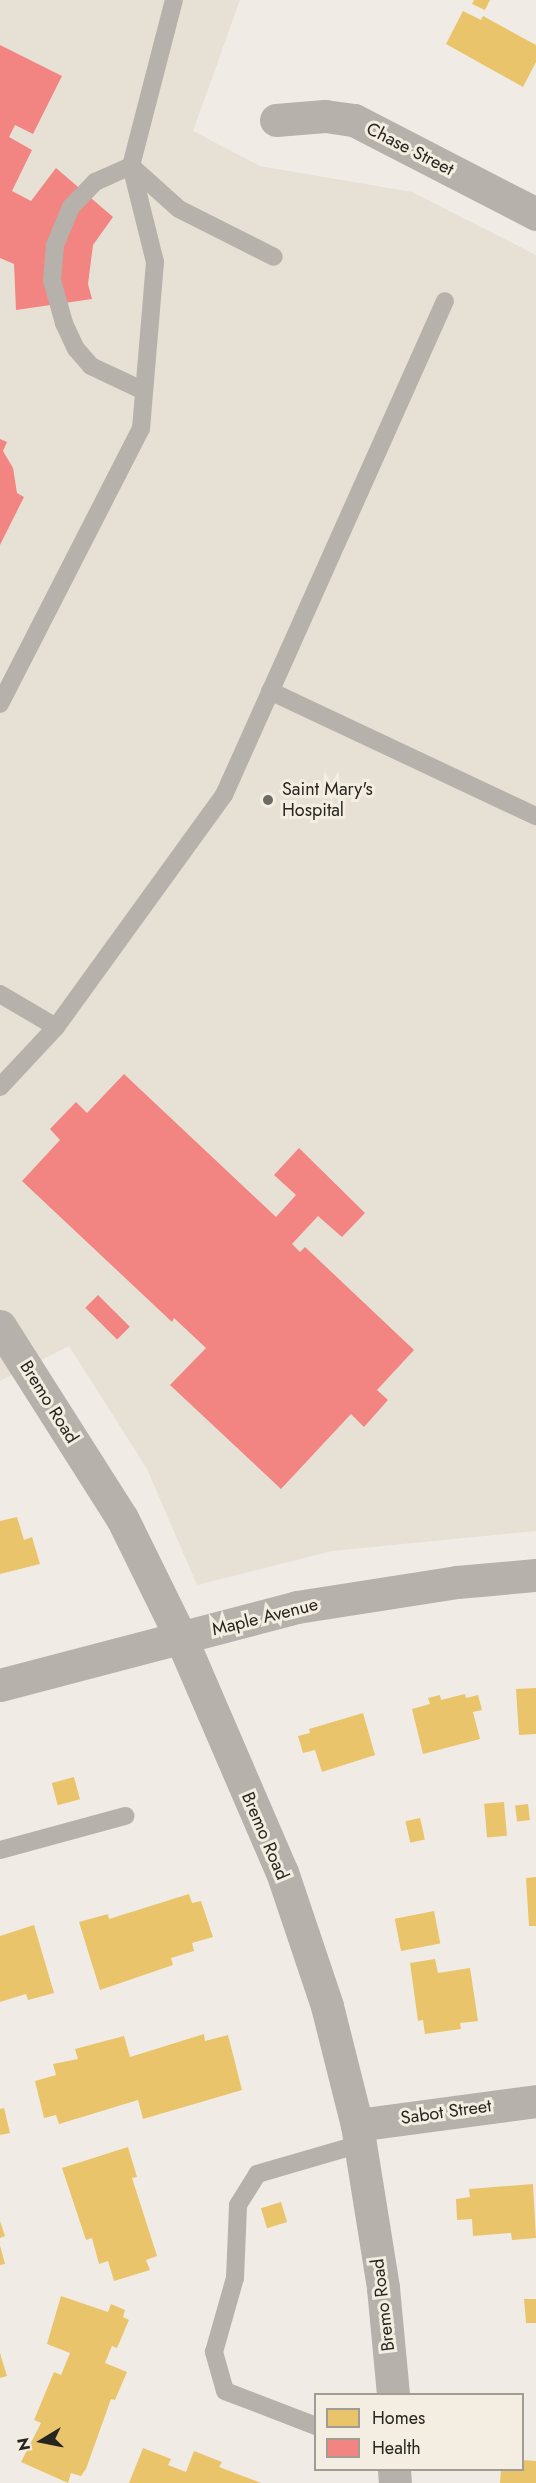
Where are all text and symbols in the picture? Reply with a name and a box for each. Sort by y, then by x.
street label: Chase Street [363,118,457,180]
place label: Saint Mary's Hospital [282,779,373,822]
marker: Saint Mary's Hospital [259,791,277,809]
street label: Bremo Road [15,1357,83,1447]
street label: Maple Avenue [210,1593,320,1641]
street label: Bremo Road [237,1789,293,1883]
street label: Sabot Street [399,2095,493,2129]
street label: Bremo Road [367,2257,399,2353]
legend [314,2393,524,2471]
text: Homes [372,2405,425,2431]
north arrow [12,2411,72,2471]
text: Health [372,2435,421,2461]
text: N [11,2436,36,2452]

